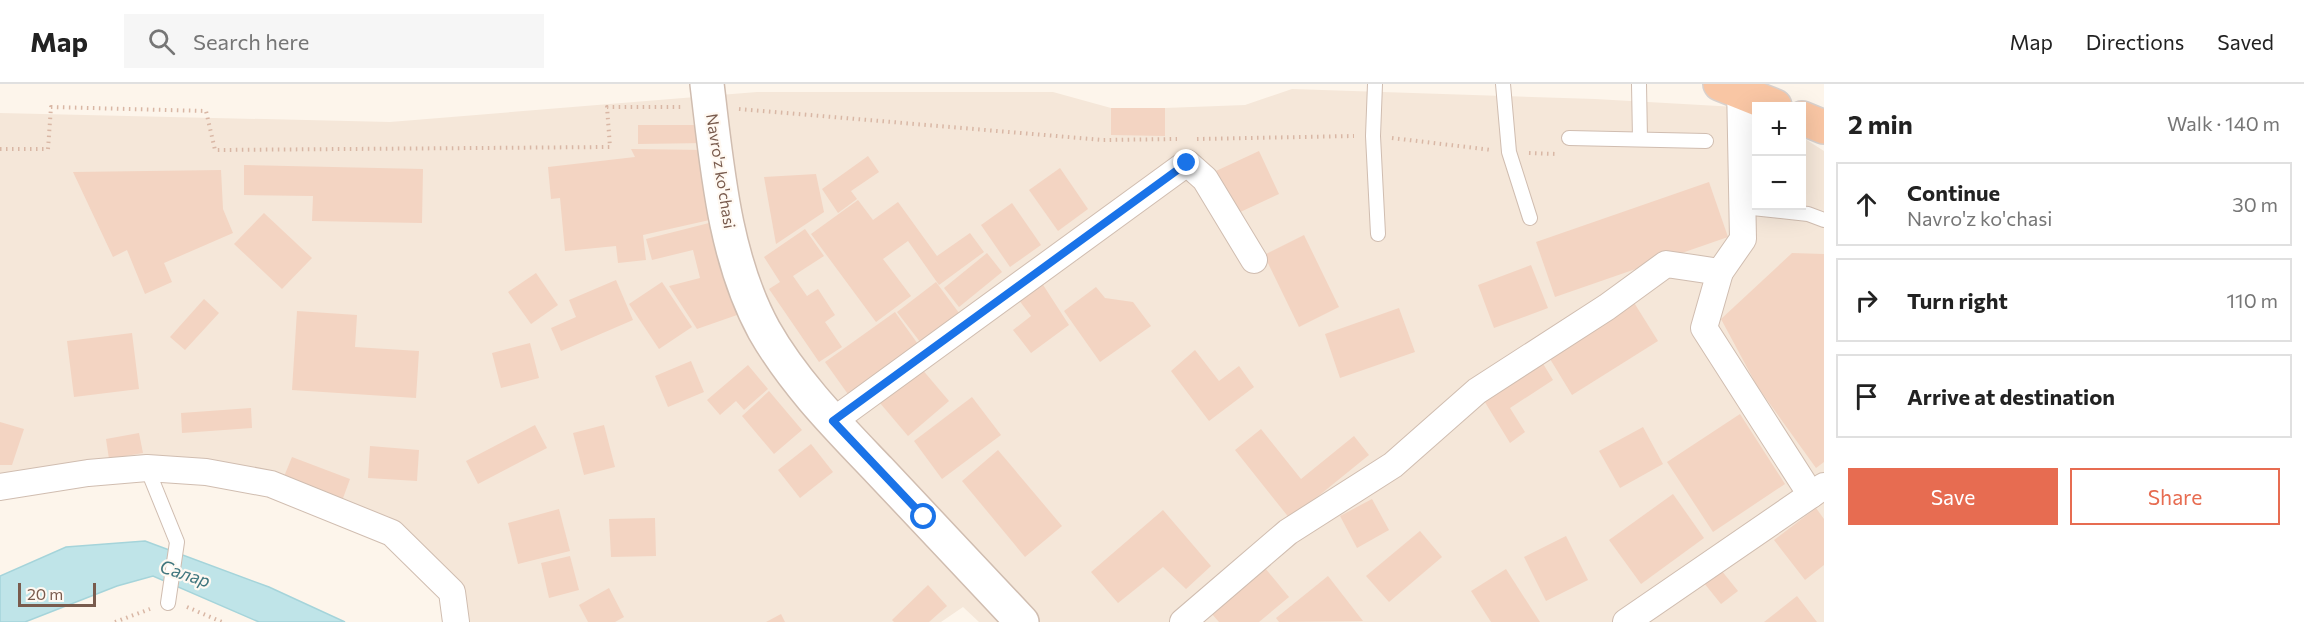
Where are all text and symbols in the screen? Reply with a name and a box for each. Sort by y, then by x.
search box [124,14,544,68]
text: Map [30,24,88,58]
icon: search [145,25,178,58]
text: Search here [193,28,309,55]
text: Map [2010,29,2053,54]
text: Directions [2086,29,2184,54]
text: Saved [2217,29,2274,54]
map controls [1752,102,1806,210]
button: + [1752,102,1806,156]
text: 2 min [1848,108,1913,139]
text: Walk · 140 m [2167,111,2280,135]
street label: Navro'z ko'chasi [703,112,740,230]
route end [1173,149,1199,175]
button: − [1752,156,1806,210]
text: Continue [1907,179,2000,206]
icon: ahead [1850,188,1883,221]
text: 30 m [2232,192,2278,216]
text: Navro'z ko'chasi [1907,206,2052,230]
icon: right [1850,284,1883,317]
text: Turn right [1907,287,2008,314]
text: 110 m [2227,288,2278,312]
icon: arrive [1850,380,1883,413]
text: Arrive at destination [1907,383,2115,410]
button: Save [1848,468,2058,525]
button: Share [2070,468,2280,525]
route start [910,503,936,529]
water label: Салар [157,555,213,592]
scale bar [18,580,96,608]
text: 20 m [27,584,63,603]

